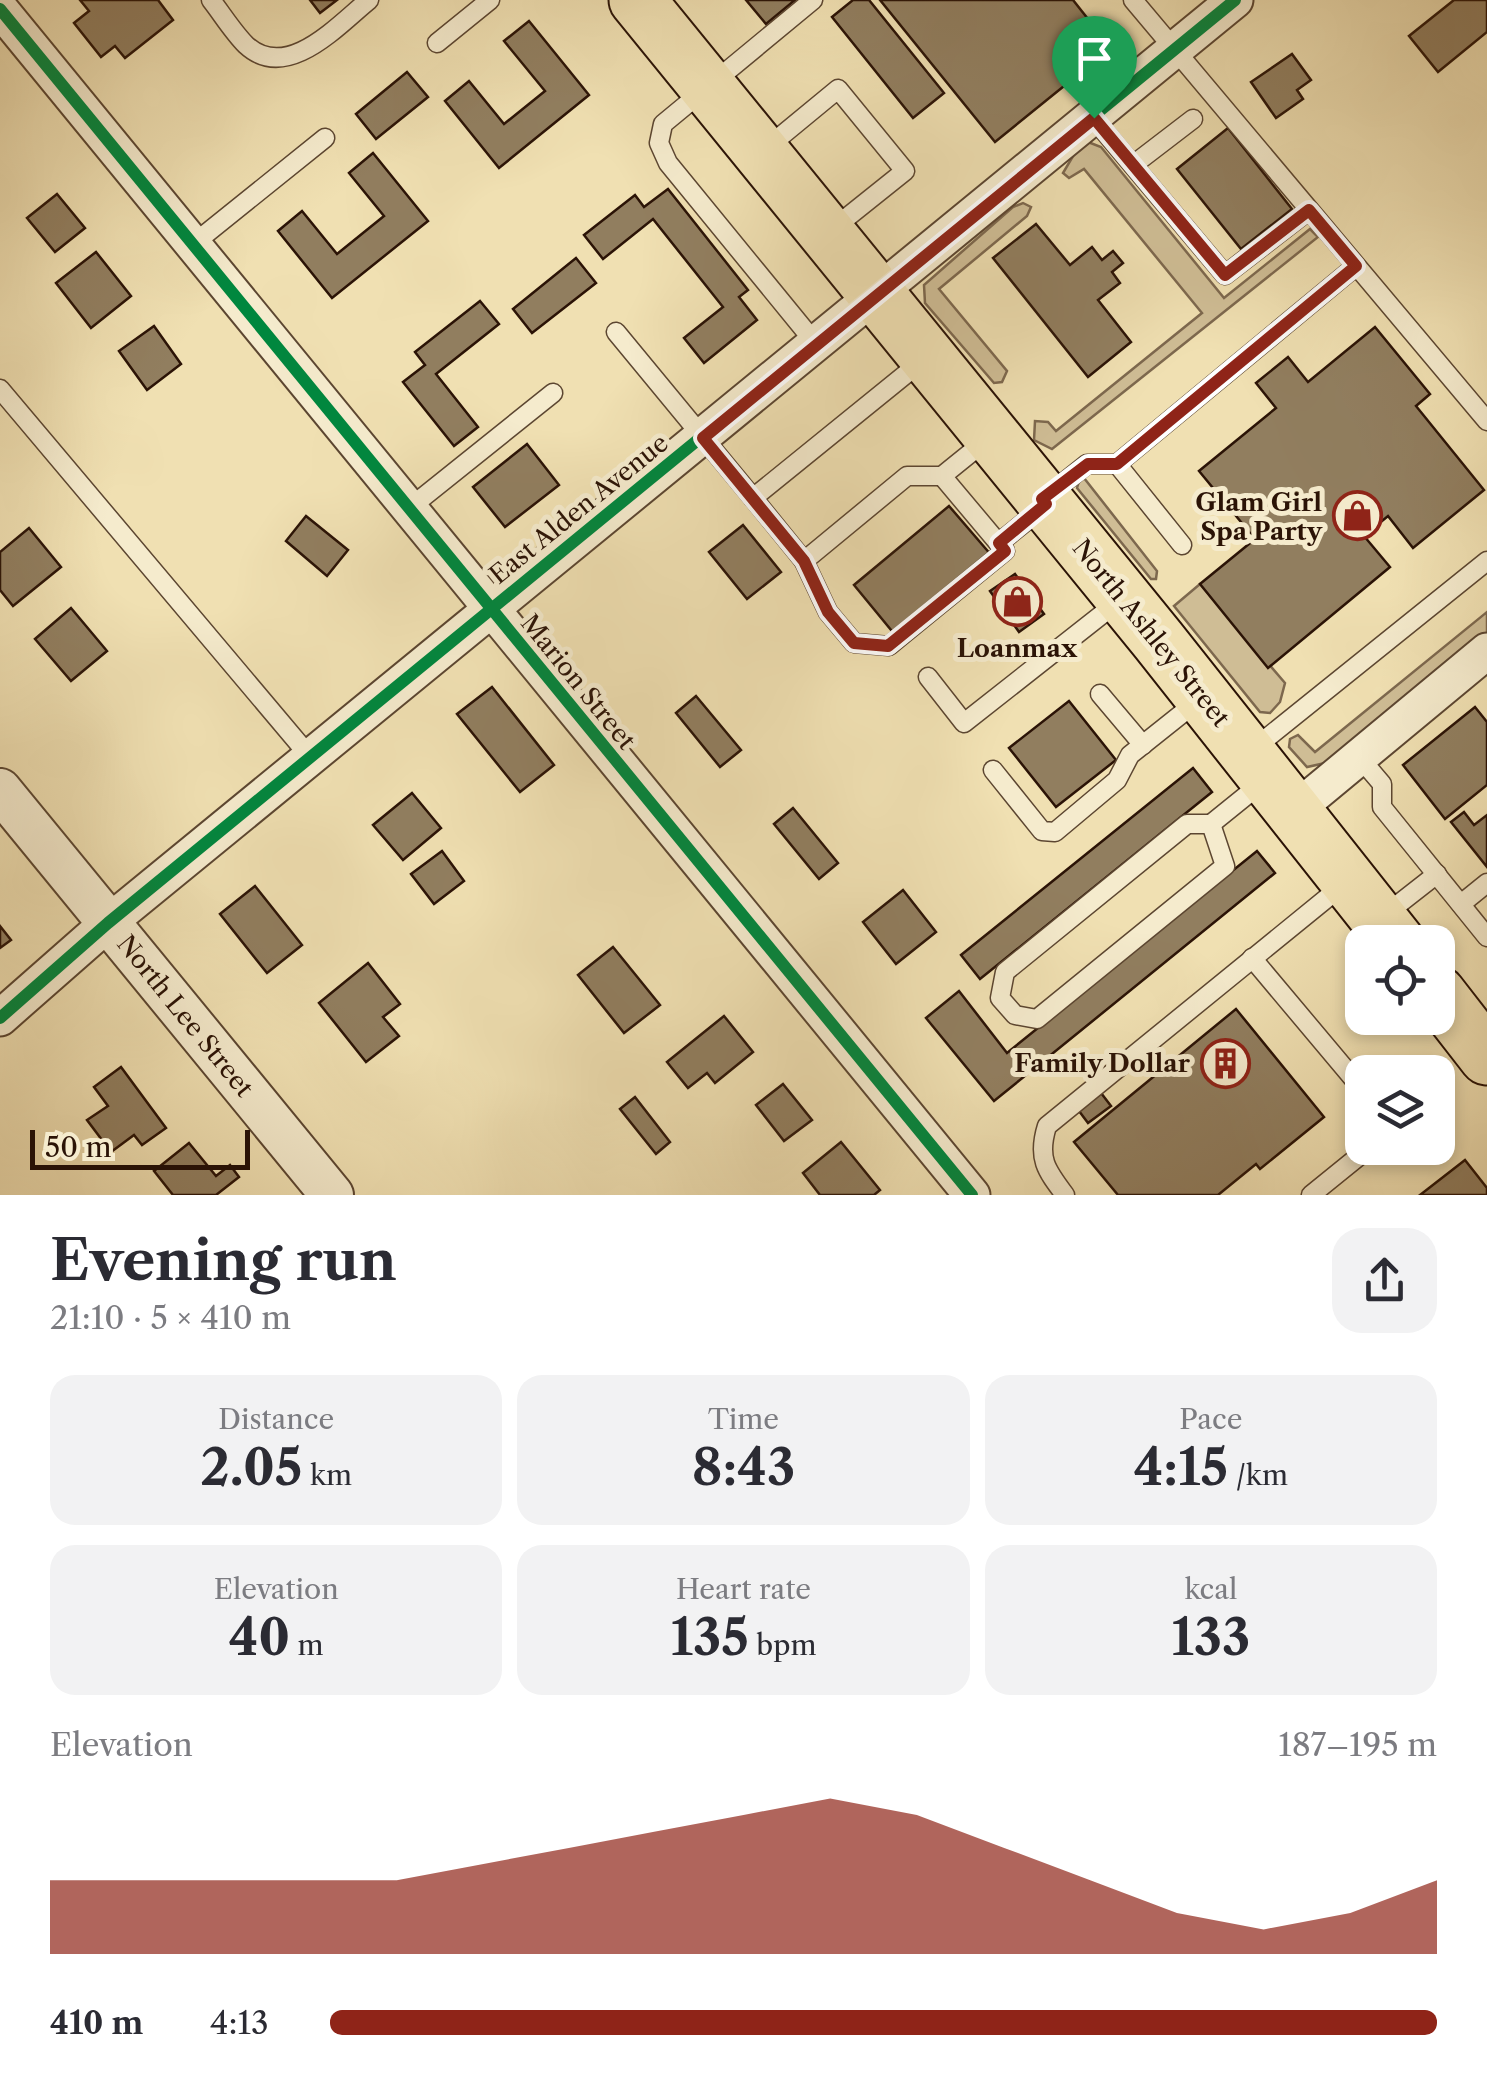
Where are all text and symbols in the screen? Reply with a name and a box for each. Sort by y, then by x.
pin [1052,16,1137,119]
icon: arrive [1067,31,1122,86]
street label: East Alden Avenue [483,427,675,591]
place label: Glam Girl Spa Party [1195,487,1323,547]
shop icon: Glam Girl Spa Party [1331,490,1383,542]
street label: North Ashley Street [1066,533,1236,733]
shop icon: Loanmax [991,576,1043,628]
street label: Marion Street [514,608,642,756]
place label: Loanmax [957,633,1078,664]
map controls [1345,925,1455,1165]
button: locate [1345,925,1455,1035]
street label: North Lee Street [110,929,260,1103]
building icon: Family Dollar [1199,1037,1251,1089]
place label: Family Dollar [1014,1048,1191,1079]
button: layers [1345,1055,1455,1165]
scale bar [30,1125,250,1170]
text: 50 m [45,1130,112,1164]
text: Evening run [50,1227,397,1294]
button: share [1332,1228,1437,1333]
text: 21:10 · 5 × 410 m [50,1298,291,1337]
text: Distance [218,1402,334,1436]
text: Time [708,1402,779,1436]
text: Pace [1179,1402,1242,1436]
text: 2.05 [200,1436,302,1498]
text: 8:43 [692,1436,795,1498]
text: 4:15 [1134,1436,1228,1498]
text: km [302,1458,352,1492]
text: /km [1228,1458,1288,1492]
text: Elevation [214,1572,339,1606]
text: Heart rate [676,1572,811,1606]
text: kcal [1184,1572,1237,1606]
text: 40 [229,1606,290,1668]
text: 135 [670,1606,749,1668]
text: 133 [1171,1606,1250,1668]
text: m [290,1628,324,1662]
text: bpm [749,1628,817,1662]
text: Elevation [50,1725,193,1764]
text: 187–195 m [1278,1725,1437,1764]
text: 410 m [50,2003,143,2042]
text: 4:13 [210,2003,269,2042]

